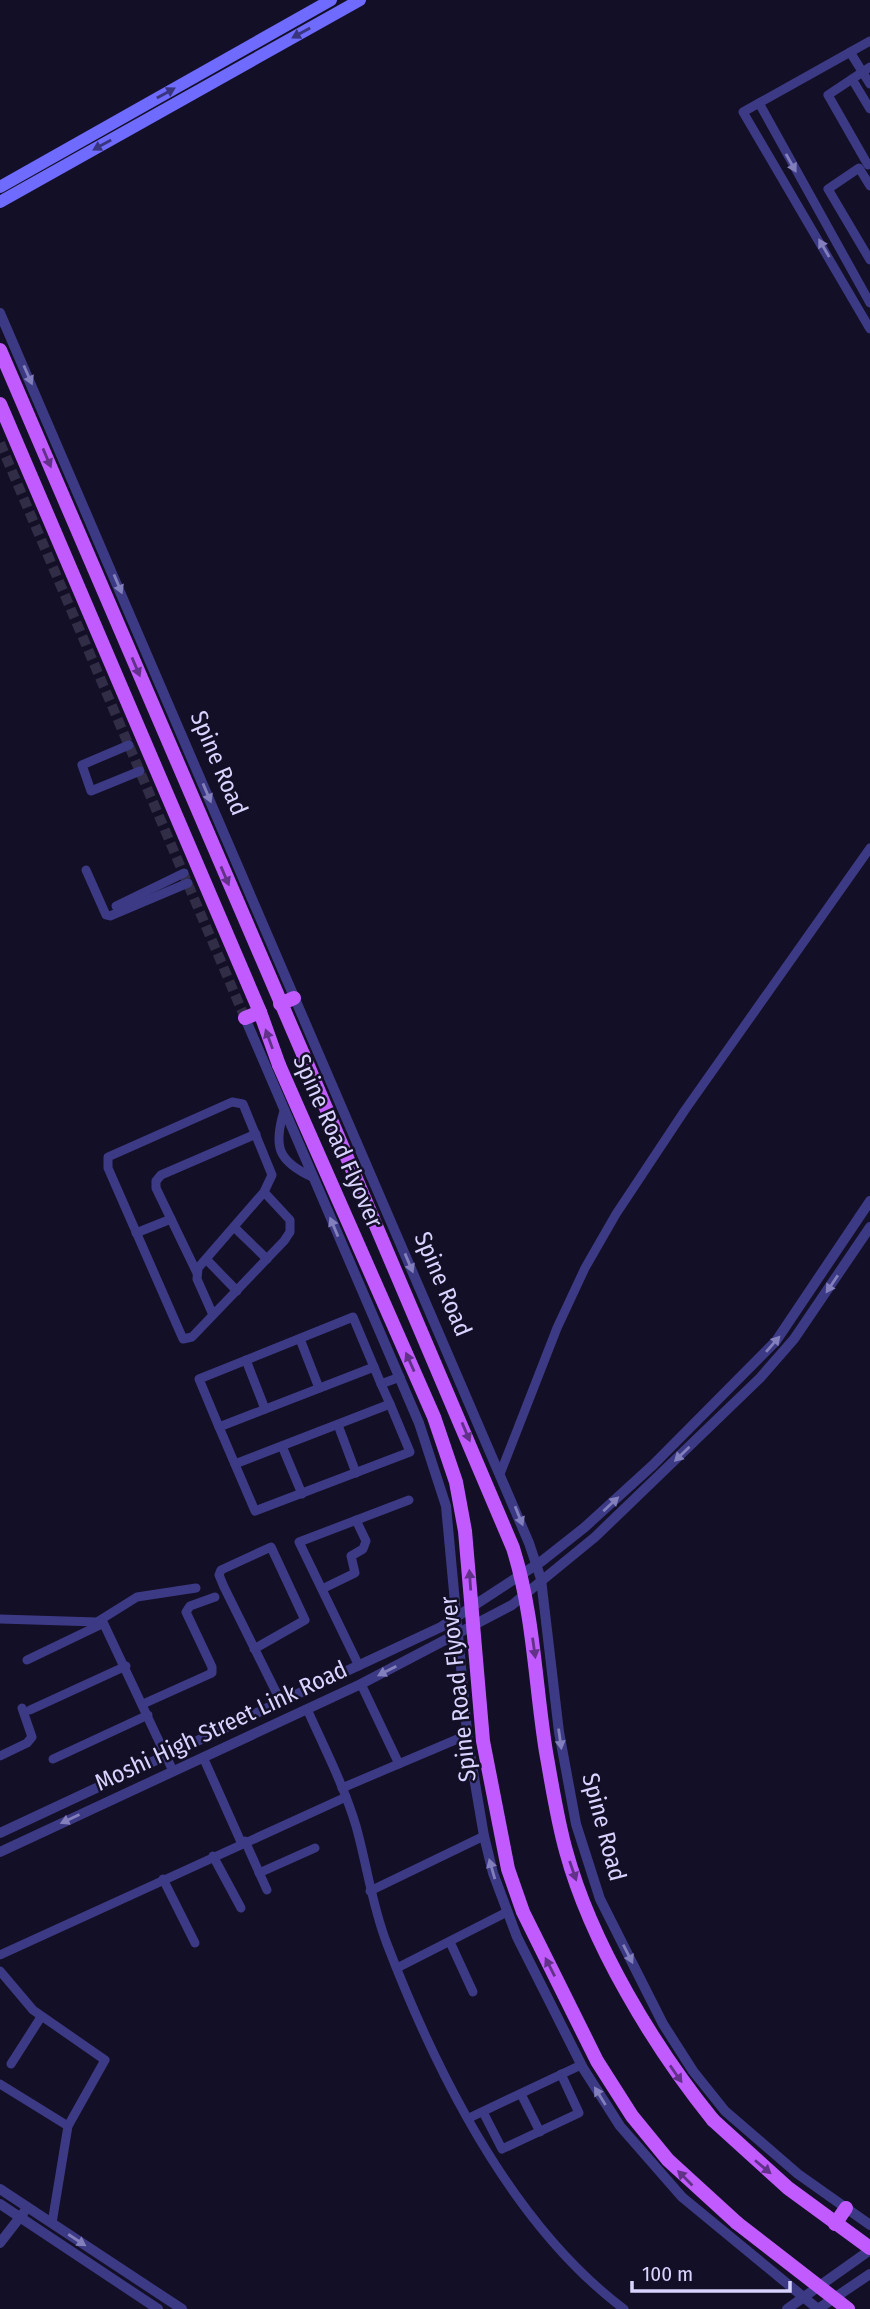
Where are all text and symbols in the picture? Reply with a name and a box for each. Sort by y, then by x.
one-way arrow [291,27,310,39]
one-way arrow [156,87,176,99]
one-way arrow [93,139,112,151]
one-way arrow [786,153,797,173]
one-way arrow [818,239,830,258]
one-way arrow [22,365,34,385]
one-way arrow [42,447,53,468]
one-way arrow [112,574,124,594]
one-way arrow [131,657,142,678]
street label: Spine Road [185,707,253,819]
one-way arrow [202,783,213,804]
one-way arrow [220,866,231,887]
one-way arrow [264,1028,275,1049]
street label: Spine Road Flyover [287,1050,389,1232]
one-way arrow [328,1217,340,1237]
street label: Spine Road [409,1228,477,1340]
one-way arrow [404,1252,415,1273]
one-way arrow [825,1275,839,1293]
one-way arrow [765,1335,781,1353]
one-way arrow [404,1352,416,1372]
one-way arrow [460,1422,471,1443]
one-way arrow [674,1445,691,1462]
one-way arrow [602,1496,619,1512]
one-way arrow [513,1506,524,1527]
one-way arrow [464,1568,475,1590]
street label: Spine Road Flyover [434,1594,482,1783]
one-way arrow [528,1637,539,1659]
street label: Moshi High Street Link Road [90,1655,352,1797]
one-way arrow [377,1665,397,1676]
one-way arrow [555,1728,566,1750]
street label: Spine Road [576,1770,632,1884]
one-way arrow [60,1814,80,1825]
one-way arrow [487,1858,497,1879]
one-way arrow [568,1861,579,1882]
one-way arrow [622,1944,634,1964]
one-way arrow [544,1957,555,1977]
one-way arrow [669,2065,683,2083]
one-way arrow [593,2086,606,2105]
one-way arrow [755,2159,772,2174]
one-way arrow [677,2169,694,2186]
one-way arrow [68,2233,87,2246]
scale bar [632,2250,790,2294]
text: 100 m [642,2261,693,2287]

